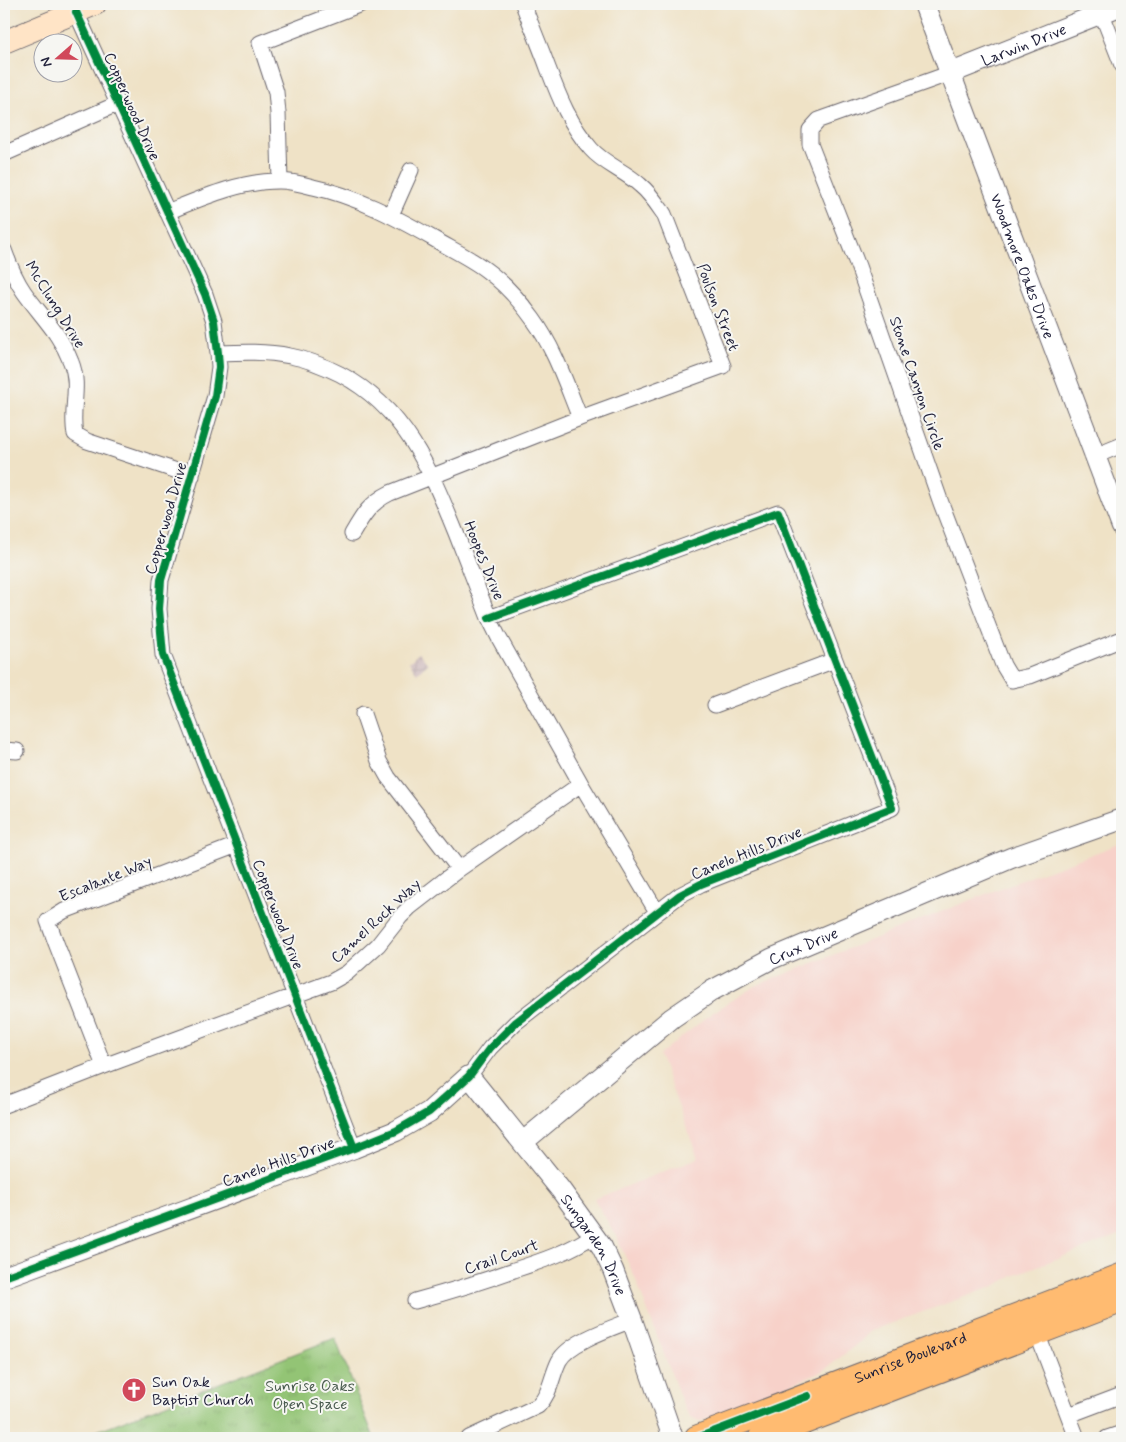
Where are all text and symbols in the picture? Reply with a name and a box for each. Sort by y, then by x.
street label: Larwin Drive [978,19,1070,72]
north arrow [32,32,82,82]
street label: Copperwood Drive [98,49,165,164]
text: N [37,55,57,70]
street label: Woodmore Oaks Drive [985,191,1059,342]
street label: McClung Drive [19,257,90,353]
street label: Poulson Street [691,261,744,354]
street label: Stone Canyon Circle [884,314,949,454]
street label: Copperwood Drive [140,460,193,577]
street label: Hoopes Drive [458,518,509,603]
street label: Canelo Hills Drive [688,822,805,885]
street label: Escalante Way [56,851,155,907]
street label: Copperwood Drive [247,856,308,973]
street label: Camel Rock Way [327,874,425,968]
street label: Crux Drive [766,923,842,971]
street label: Canelo Hills Drive [219,1132,338,1192]
street label: Sungarden Drive [555,1190,631,1299]
street label: Crail Court [462,1235,542,1280]
street label: Sunrise Boulevard [851,1327,970,1389]
place label: Sun Oak Baptist Church [152,1372,254,1411]
park label: Sunrise Oaks Open Space [265,1376,355,1415]
church icon: Sun Oak Baptist Church [121,1377,147,1403]

